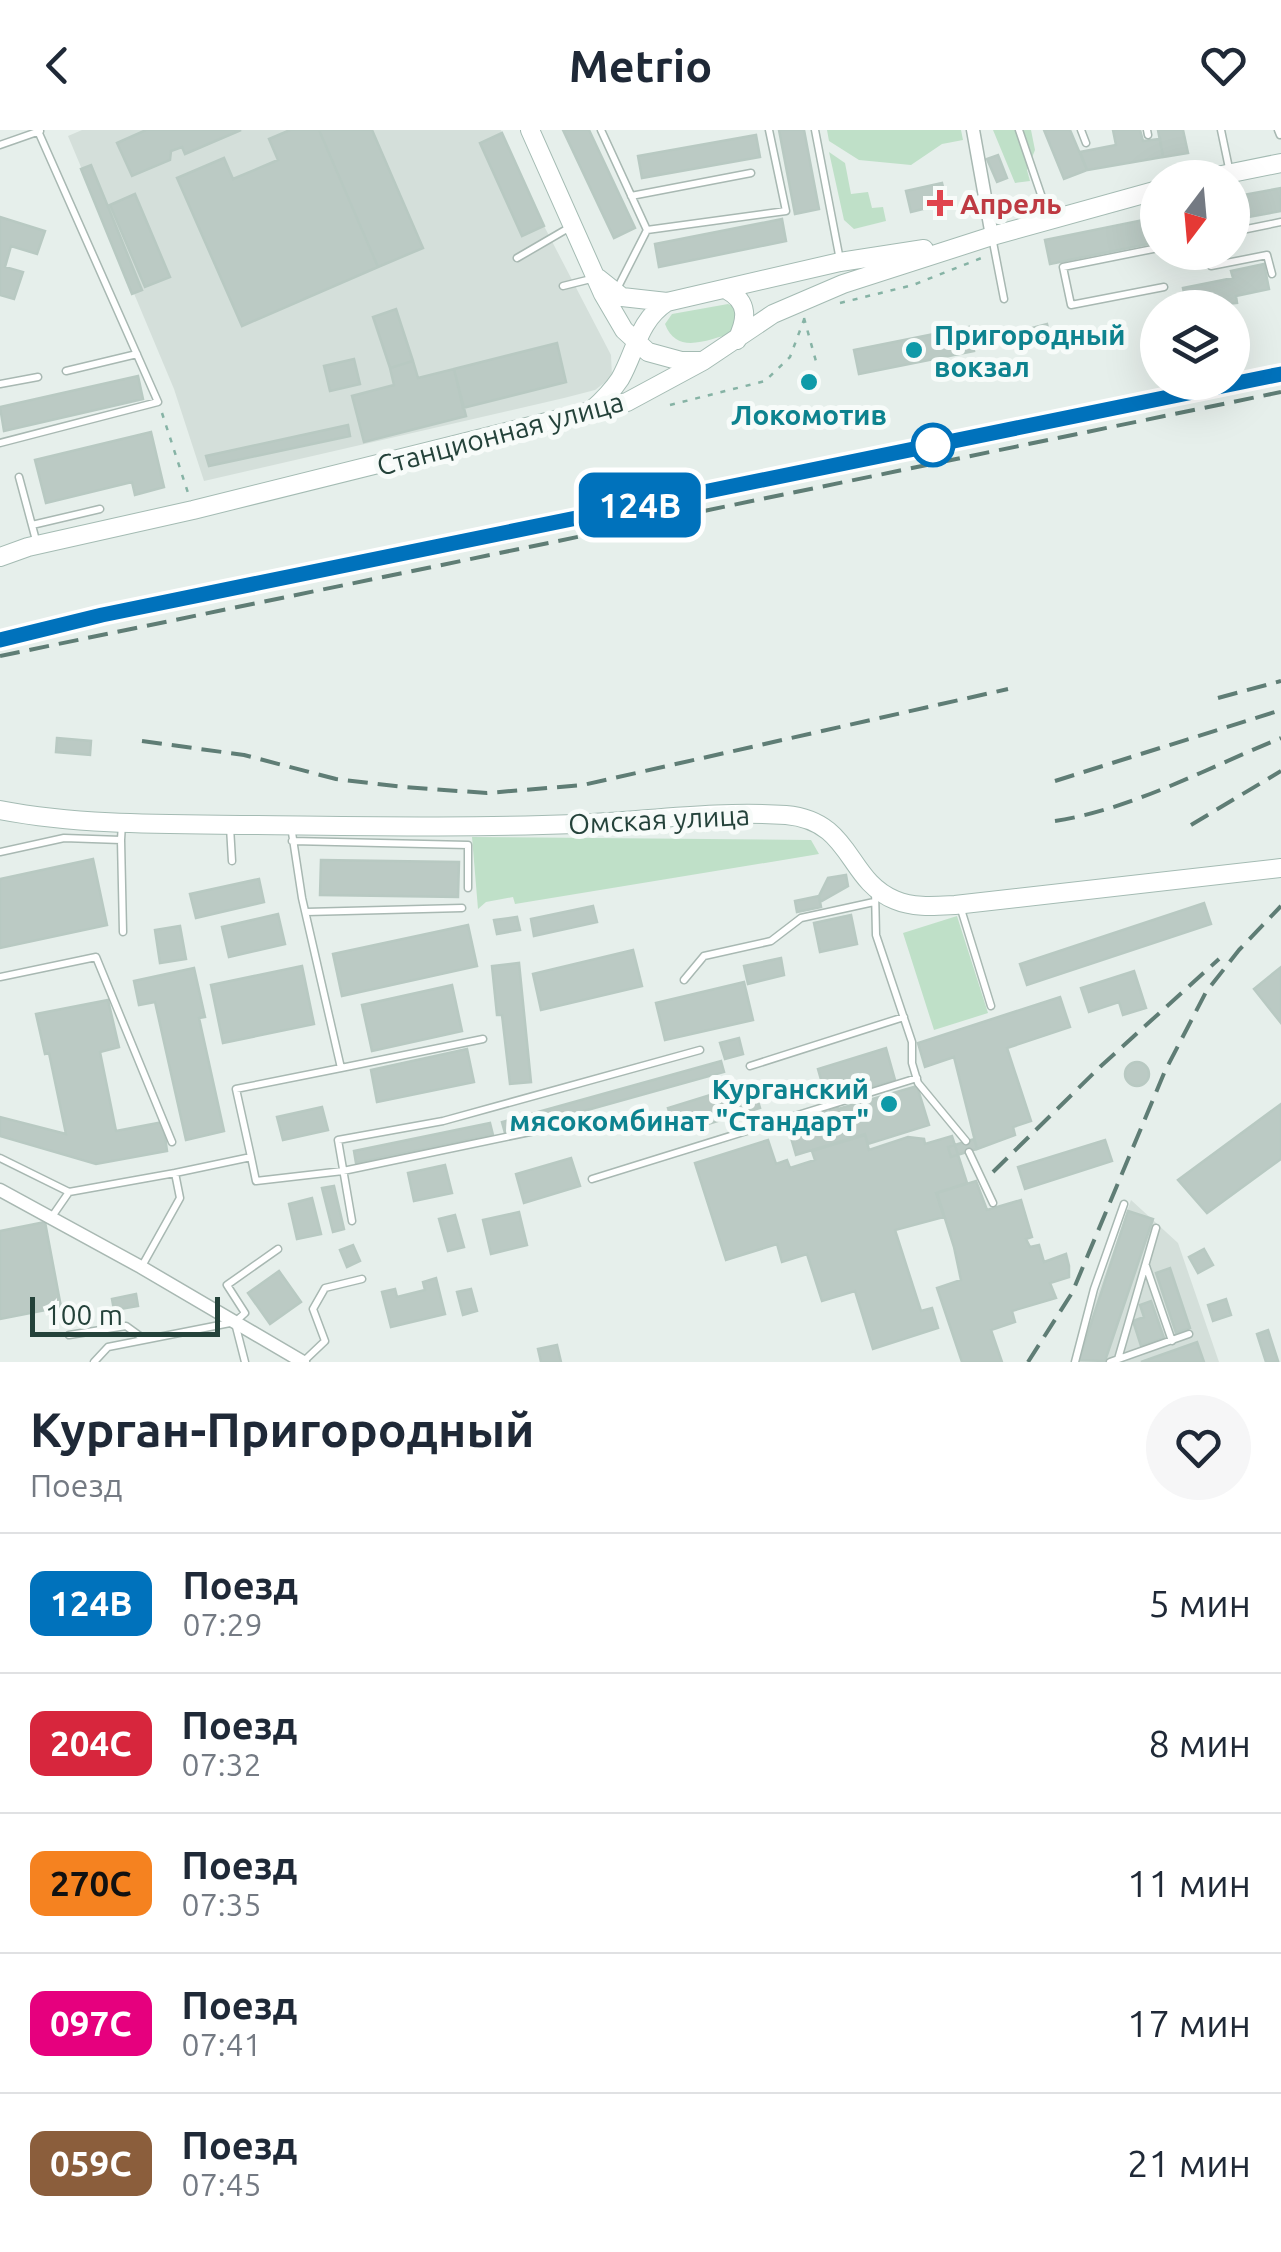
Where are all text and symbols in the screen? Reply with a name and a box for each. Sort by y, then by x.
icon: back [30,38,85,93]
icon: heart [1196,38,1251,93]
text: Metrio [569,40,712,91]
north arrow [1140,160,1250,270]
map controls [1140,160,1250,400]
place label: Апрель [960,188,1062,219]
marker: Апрель [929,192,951,214]
button: layers [1140,290,1250,400]
place label: Пригородный вокзал [934,319,1125,382]
marker: Пригородный вокзал [903,339,925,361]
marker: Локомотив [798,371,820,393]
street label: Станционная улица [373,385,627,481]
place label: Локомотив [731,399,887,430]
unlabelled marker [912,424,954,466]
line badge: 124В [570,472,710,538]
text: 124В [599,485,681,525]
street label: Омская улица [567,799,751,839]
place label: Курганский мясокомбинат "Стандарт" [509,1073,869,1136]
marker: Курганский мясокомбинат "Стандарт" [878,1093,900,1115]
scale bar [30,1292,220,1336]
text: 100 m [45,1299,123,1330]
button: heart [1146,1395,1251,1500]
text: Курган-Пригородный [30,1402,534,1456]
text: Поезд [30,1467,123,1503]
text: Поезд [182,1564,298,1606]
text: 5 мин [1149,1582,1251,1624]
text: 124В [50,1583,132,1623]
text: 07:29 [182,1606,263,1642]
text: Поезд [182,1704,297,1746]
text: 8 мин [1149,1722,1251,1764]
text: 204С [50,1723,132,1763]
text: 07:32 [182,1746,262,1782]
text: Поезд [182,1844,297,1886]
text: 11 мин [1127,1862,1251,1904]
text: 270С [50,1863,132,1903]
text: 07:35 [182,1886,262,1922]
text: Поезд [182,1984,297,2026]
text: 17 мин [1127,2002,1251,2044]
text: 097С [50,2003,132,2043]
text: 07:41 [182,2026,262,2062]
text: Поезд [182,2124,297,2166]
text: 21 мин [1127,2142,1251,2184]
text: 059С [50,2143,132,2183]
text: 07:45 [182,2166,262,2202]

